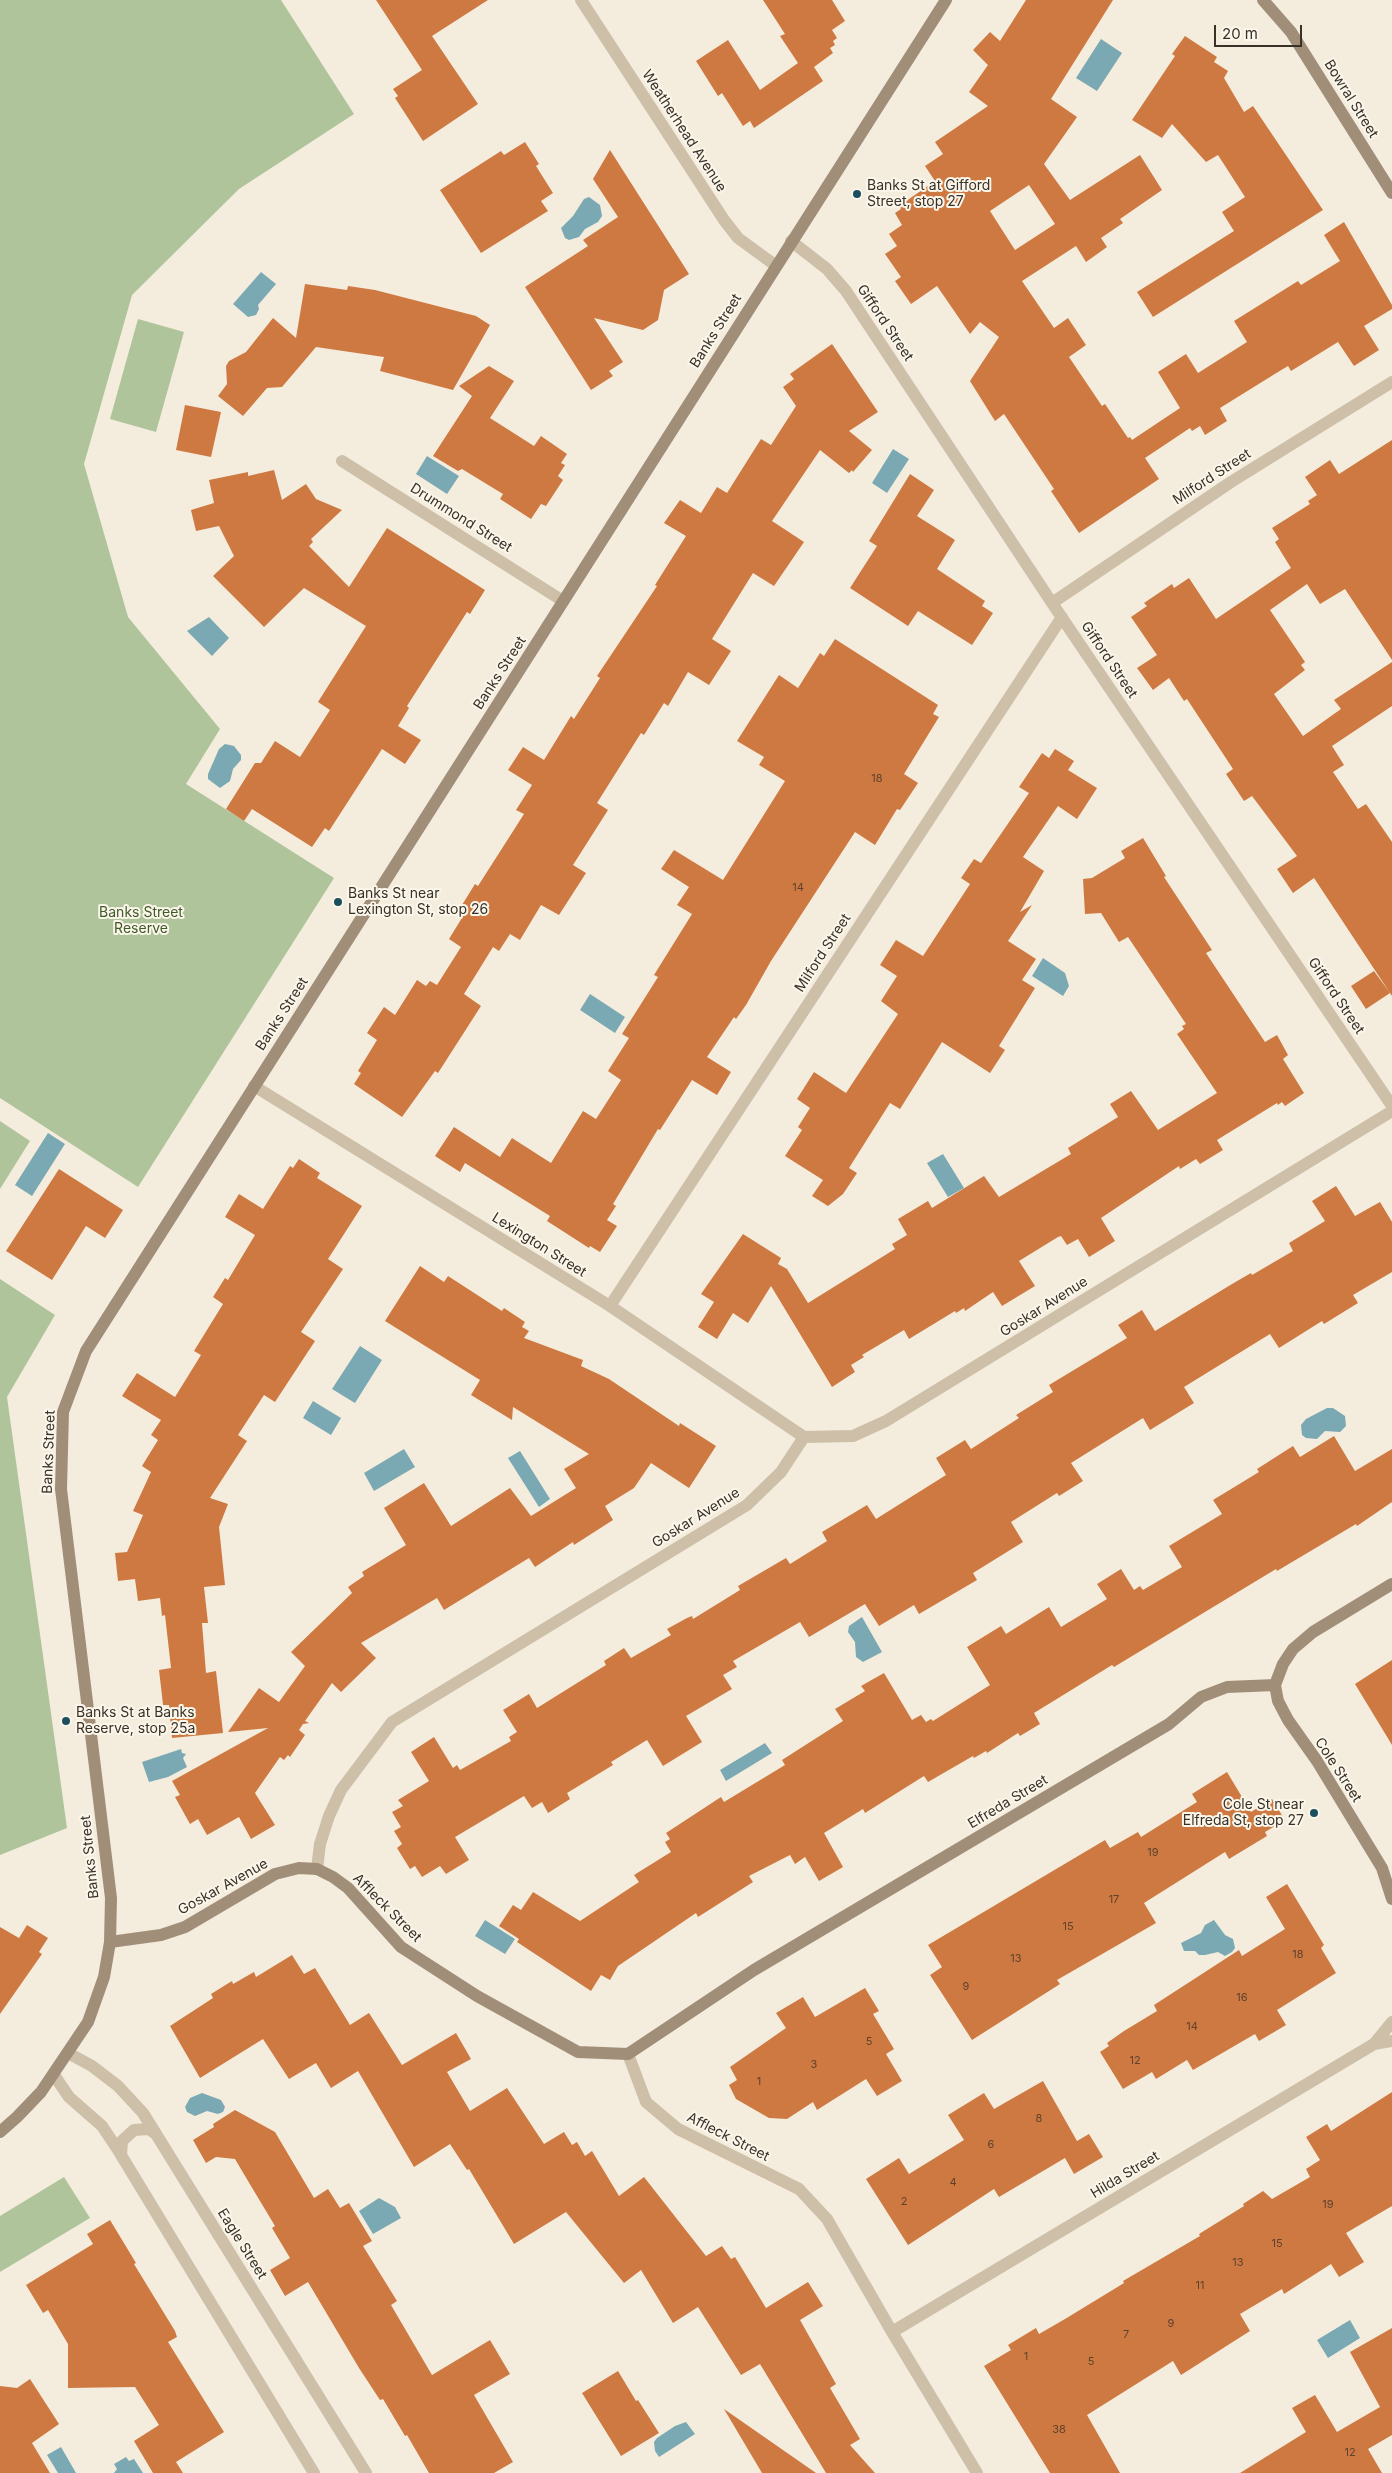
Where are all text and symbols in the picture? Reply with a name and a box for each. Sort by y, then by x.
scale bar [1217,15,1304,47]
text: 20 m [1222,24,1258,43]
street label: Bowral Street [1320,57,1382,141]
street label: Weatherhead Avenue [638,67,730,195]
place label: Banks St at Gifford Street, stop 27 [867,178,990,210]
marker: Banks St at Gifford Street, stop 27 [851,188,863,200]
street label: Gifford Street [853,282,917,364]
street label: Banks Street [687,291,745,371]
street label: Milford Street [1170,446,1254,508]
street label: Drummond Street [407,480,515,556]
street label: Gifford Street [1077,619,1141,701]
street label: Banks Street [470,633,530,713]
house number: 18 [871,772,883,786]
house number: 14 [792,881,804,895]
place label: Banks St near Lexington St, stop 26 [348,886,488,919]
marker: Banks St near Lexington St, stop 26 [332,896,344,908]
park label: Banks Street Reserve [99,905,183,938]
street label: Milford Street [792,911,854,995]
street label: Gifford Street [1304,955,1368,1037]
street label: Banks Street [252,974,312,1054]
street label: Lexington Street [489,1209,589,1281]
street label: Goskar Avenue [997,1273,1091,1341]
street label: Banks Street [39,1410,59,1494]
street label: Goskar Avenue [649,1484,743,1552]
place label: Banks St at Banks Reserve, stop 25a [76,1705,195,1738]
marker: Banks St at Banks Reserve, stop 25a [60,1715,72,1727]
street label: Cole Street [1311,1735,1365,1805]
street label: Elfreda Street [965,1772,1051,1832]
place label: Cole St near Elfreda St, stop 27 [1183,1797,1304,1830]
marker: Cole St near Elfreda St, stop 27 [1308,1807,1320,1819]
street label: Banks Street [77,1814,103,1900]
house number: 19 [1147,1846,1159,1860]
street label: Goskar Avenue [175,1855,271,1919]
street label: Affleck Street [349,1870,425,1946]
house number: 17 [1109,1893,1119,1907]
house number: 15 [1062,1920,1074,1934]
house number: 18 [1292,1948,1304,1962]
house number: 13 [1010,1952,1022,1966]
house number: 9 [963,1980,969,1994]
house number: 16 [1236,1991,1248,2005]
house number: 14 [1186,2020,1198,2034]
house number: 5 [866,2035,872,2049]
house number: 12 [1129,2054,1141,2068]
house number: 3 [811,2058,817,2072]
house number: 1 [757,2075,761,2089]
street label: Affleck Street [684,2109,772,2165]
house number: 8 [1036,2112,1042,2126]
house number: 6 [988,2138,994,2152]
street label: Hilda Street [1088,2148,1162,2202]
house number: 4 [949,2176,957,2190]
house number: 2 [901,2195,907,2209]
house number: 19 [1322,2198,1334,2212]
street label: Eagle Street [214,2206,270,2282]
house number: 15 [1271,2237,1283,2251]
house number: 13 [1232,2256,1244,2270]
house number: 11 [1196,2279,1204,2293]
house number: 9 [1168,2317,1174,2331]
house number: 7 [1123,2328,1129,2342]
house number: 1 [1024,2350,1028,2364]
house number: 5 [1088,2355,1094,2369]
house number: 38 [1052,2423,1066,2437]
house number: 12 [1344,2446,1356,2460]

